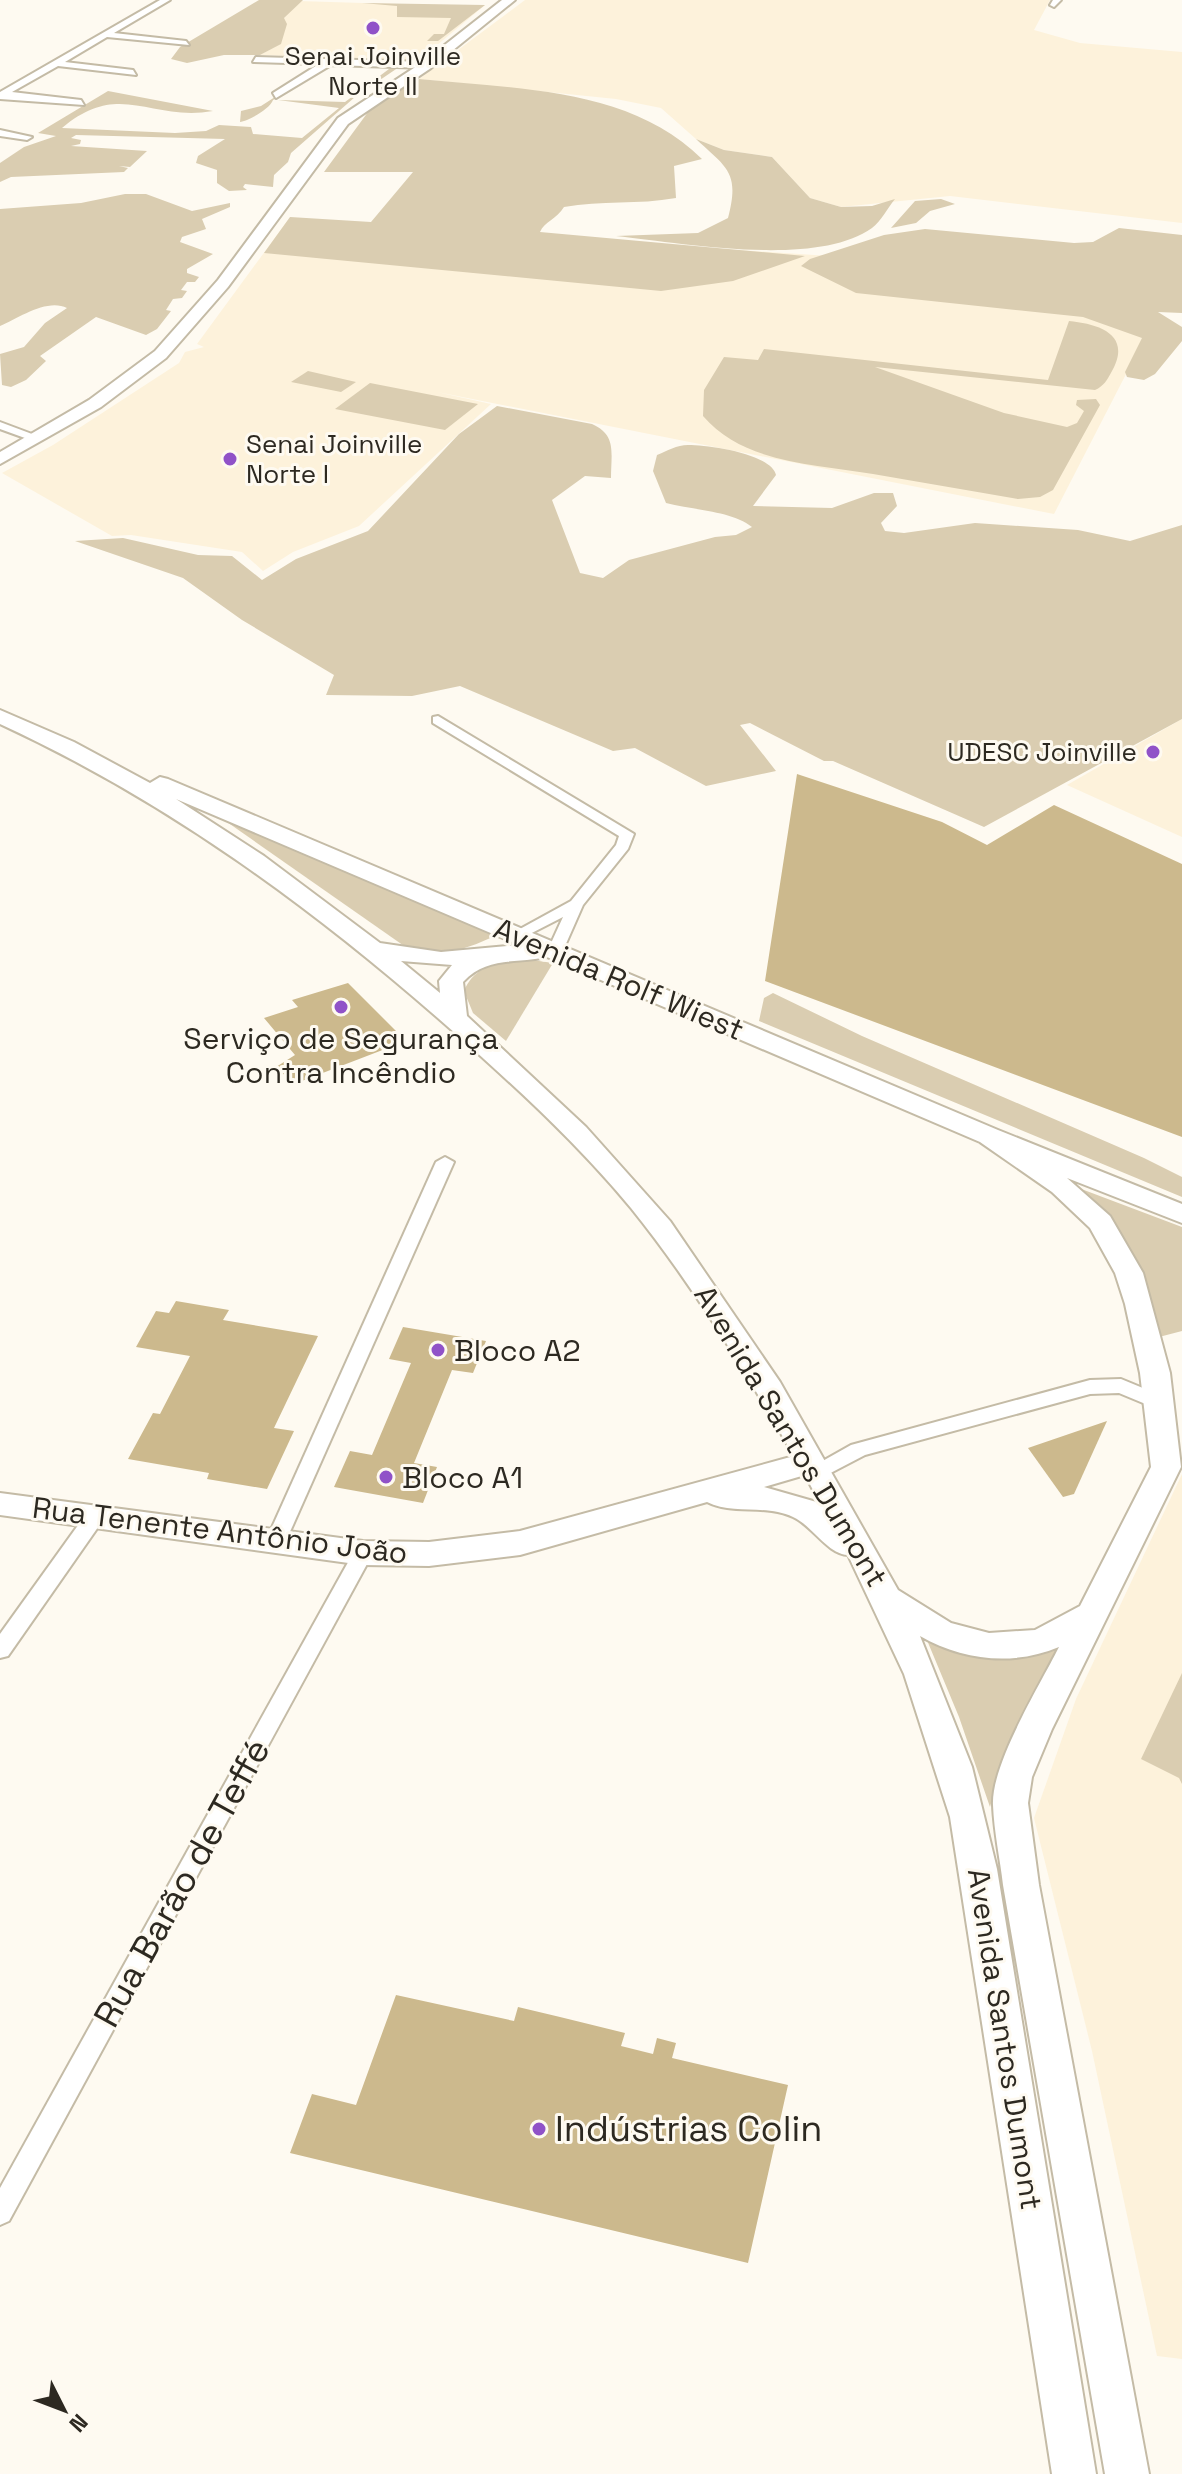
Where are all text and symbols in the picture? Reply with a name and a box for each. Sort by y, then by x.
marker: Senai Joinville Norte II [364,19,382,37]
place label: Senai Joinville Norte II [285,39,461,103]
place label: Senai Joinville Norte I [246,427,423,491]
marker: Senai Joinville Norte I [221,450,239,468]
place label: UDESC Joinville [947,735,1137,769]
marker: UDESC Joinville [1144,743,1162,761]
street label: Avenida Rolf Wiest [488,909,750,1049]
marker: Serviço de Segurança Contra Incêndio [332,998,350,1016]
place label: Serviço de Segurança Contra Incêndio [183,1019,499,1092]
street label: Avenida Santos Dumont [685,1278,897,1594]
place label: Bloco A2 [454,1331,581,1370]
marker: Bloco A2 [429,1341,447,1359]
place label: Bloco A1 [402,1458,523,1497]
marker: Bloco A1 [377,1468,395,1486]
street label: Rua Tenente Antônio João [30,1488,410,1572]
street label: Rua Barão de Teffé [84,1731,280,2035]
street label: Avenida Santos Dumont [959,1866,1051,2212]
place label: Indústrias Colin [555,2106,822,2152]
marker: Indústrias Colin [530,2120,548,2138]
north arrow [24,2370,104,2450]
text: N [64,2409,94,2438]

